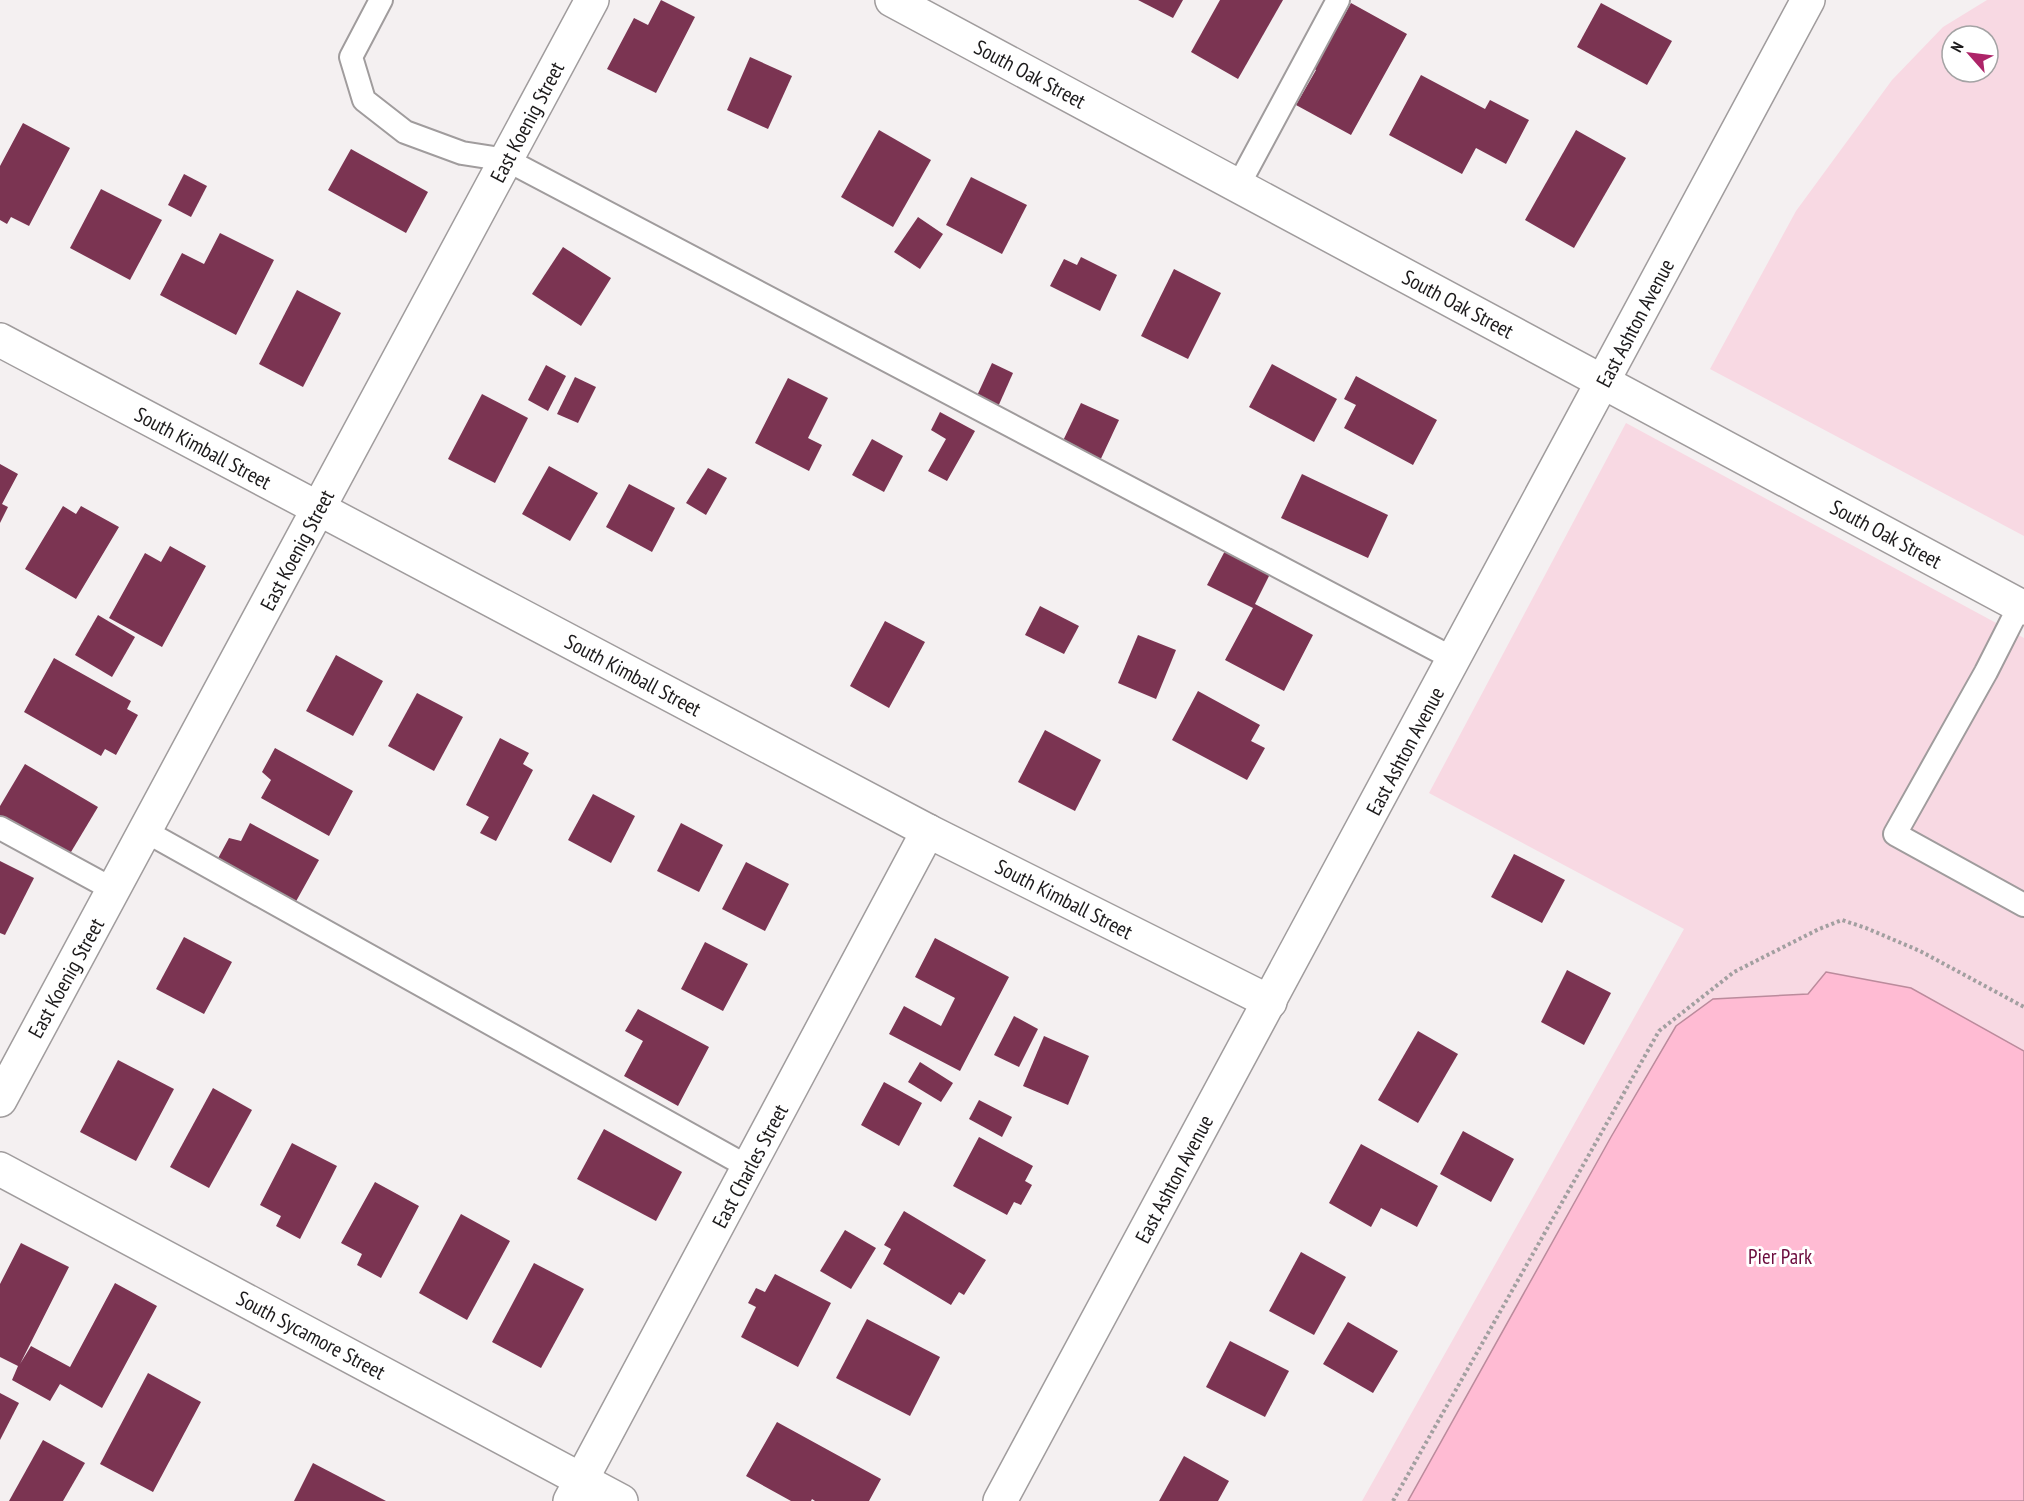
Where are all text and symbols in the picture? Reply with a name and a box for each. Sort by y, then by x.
north arrow [1940,24,2000,84]
street label: South Oak Street [970,33,1090,115]
text: N [1946,38,1968,55]
street label: East Koenig Street [484,57,570,187]
street label: East Ashton Avenue [1590,254,1680,392]
street label: South Oak Street [1398,263,1518,345]
street label: South Kimball Street [130,401,276,495]
street label: East Koenig Street [254,485,340,615]
street label: South Oak Street [1826,493,1946,575]
street label: South Kimball Street [560,628,706,722]
street label: East Ashton Avenue [1360,682,1450,820]
street label: South Kimball Street [991,853,1137,945]
street label: East Koenig Street [22,913,110,1043]
street label: East Charles Street [706,1099,794,1233]
street label: East Ashton Avenue [1129,1110,1219,1248]
park label: Pier Park [1748,1243,1812,1270]
street label: South Sycamore Street [232,1284,390,1386]

